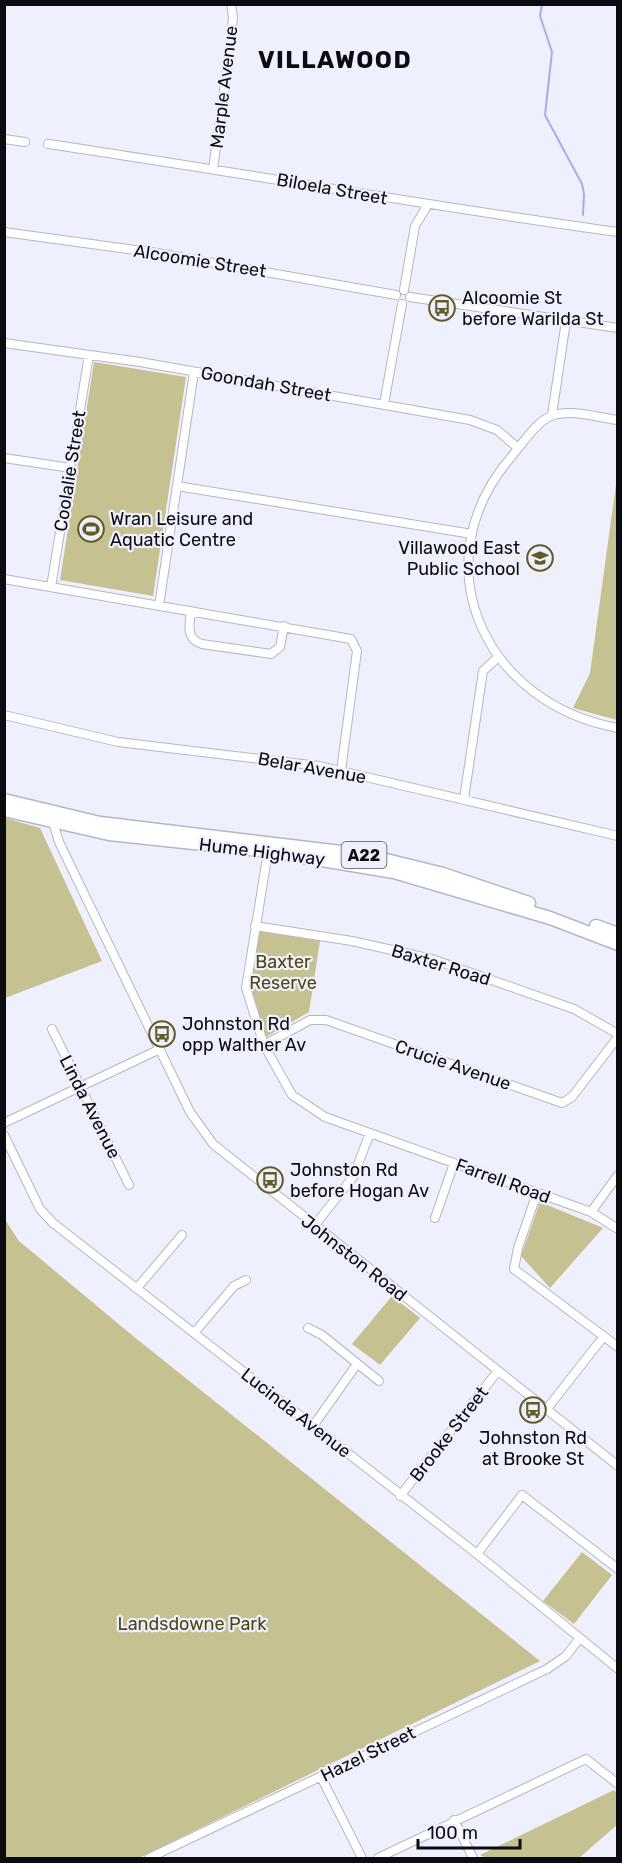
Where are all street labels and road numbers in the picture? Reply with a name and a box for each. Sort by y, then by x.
street label: Marple Avenue [206,25,242,149]
street label: Biloela Street [275,168,389,210]
street label: Alcoomie Street [132,240,268,282]
street label: Goondah Street [199,362,333,406]
street label: Coolalie Street [50,409,90,533]
street label: Belar Avenue [256,748,368,788]
street label: Hume Highway [198,833,326,871]
road number: A22 [342,842,386,868]
street label: Baxter Road [389,940,493,990]
street label: Crucie Avenue [392,1035,514,1095]
street label: Linda Avenue [55,1052,125,1162]
street label: Farrell Road [453,1154,553,1208]
street label: Johnston Road [297,1210,411,1306]
street label: Lucinda Avenue [237,1363,355,1463]
street label: Brooke Street [405,1382,493,1486]
street label: Hazel Street [317,1722,419,1786]

